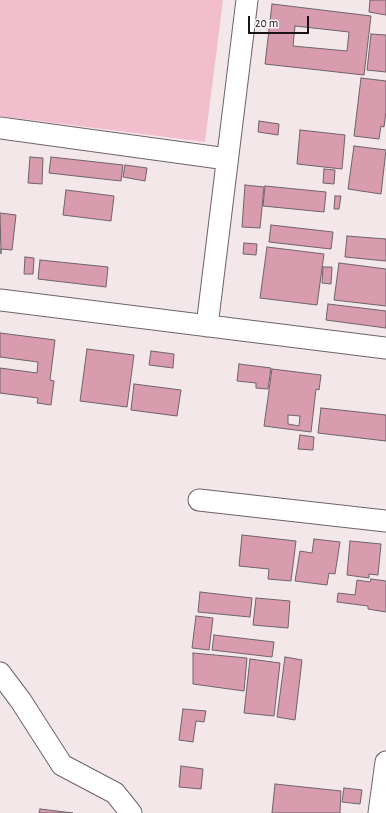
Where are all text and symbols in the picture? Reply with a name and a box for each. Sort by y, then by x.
scale bar [250,8,311,34]
text: 20 m [255,17,278,29]

